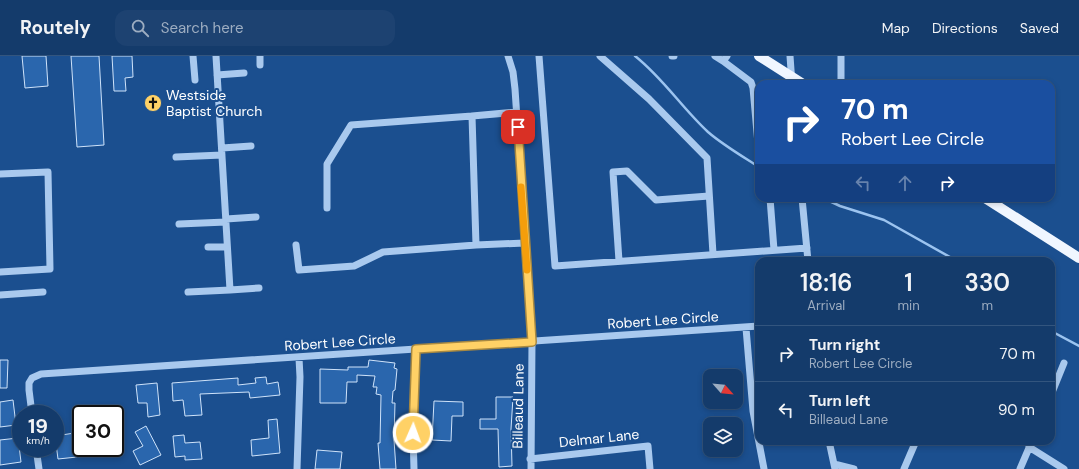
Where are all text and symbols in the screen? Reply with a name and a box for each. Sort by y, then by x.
search box [115,10,395,46]
text: Routely [20,15,91,40]
icon: search [129,17,151,39]
text: Search here [161,18,243,38]
text: Map [882,19,910,37]
text: Directions [932,19,998,37]
text: Saved [1020,19,1059,37]
place label: Westside Baptist Church [166,86,262,120]
text: 70 m [841,91,909,128]
church icon: Westside Baptist Church [143,93,163,113]
icon: right [775,96,827,148]
pin [501,110,535,144]
icon: arrive [507,116,529,138]
text: Robert Lee Circle [841,127,984,151]
icon: left [852,172,874,194]
icon: ahead [894,172,916,194]
icon: right [936,172,958,194]
text: 18:16 [800,267,853,298]
text: 1 [904,267,913,298]
text: 330 [965,267,1010,298]
text: Arrival [807,297,845,314]
text: min [897,297,920,314]
text: m [981,297,993,314]
street label: Robert Lee Circle [607,307,719,333]
street label: Robert Lee Circle [284,329,396,355]
text: Turn right [809,335,880,355]
icon: right [775,343,797,365]
text: 70 m [1000,344,1035,364]
text: Robert Lee Circle [809,355,912,372]
street label: Billeaud Lane [508,363,528,449]
north arrow [703,369,743,409]
map controls [703,369,743,457]
text: Turn left [809,391,870,411]
icon: left [775,399,797,421]
text: 90 m [998,400,1035,420]
speed limit sign: 30 [72,405,124,457]
text: Billeaud Lane [809,411,888,428]
position arrow [392,412,434,454]
text: 19 [28,413,48,439]
button: layers [703,417,743,457]
street label: Delmar Lane [558,425,640,451]
text: km/h [26,434,50,447]

